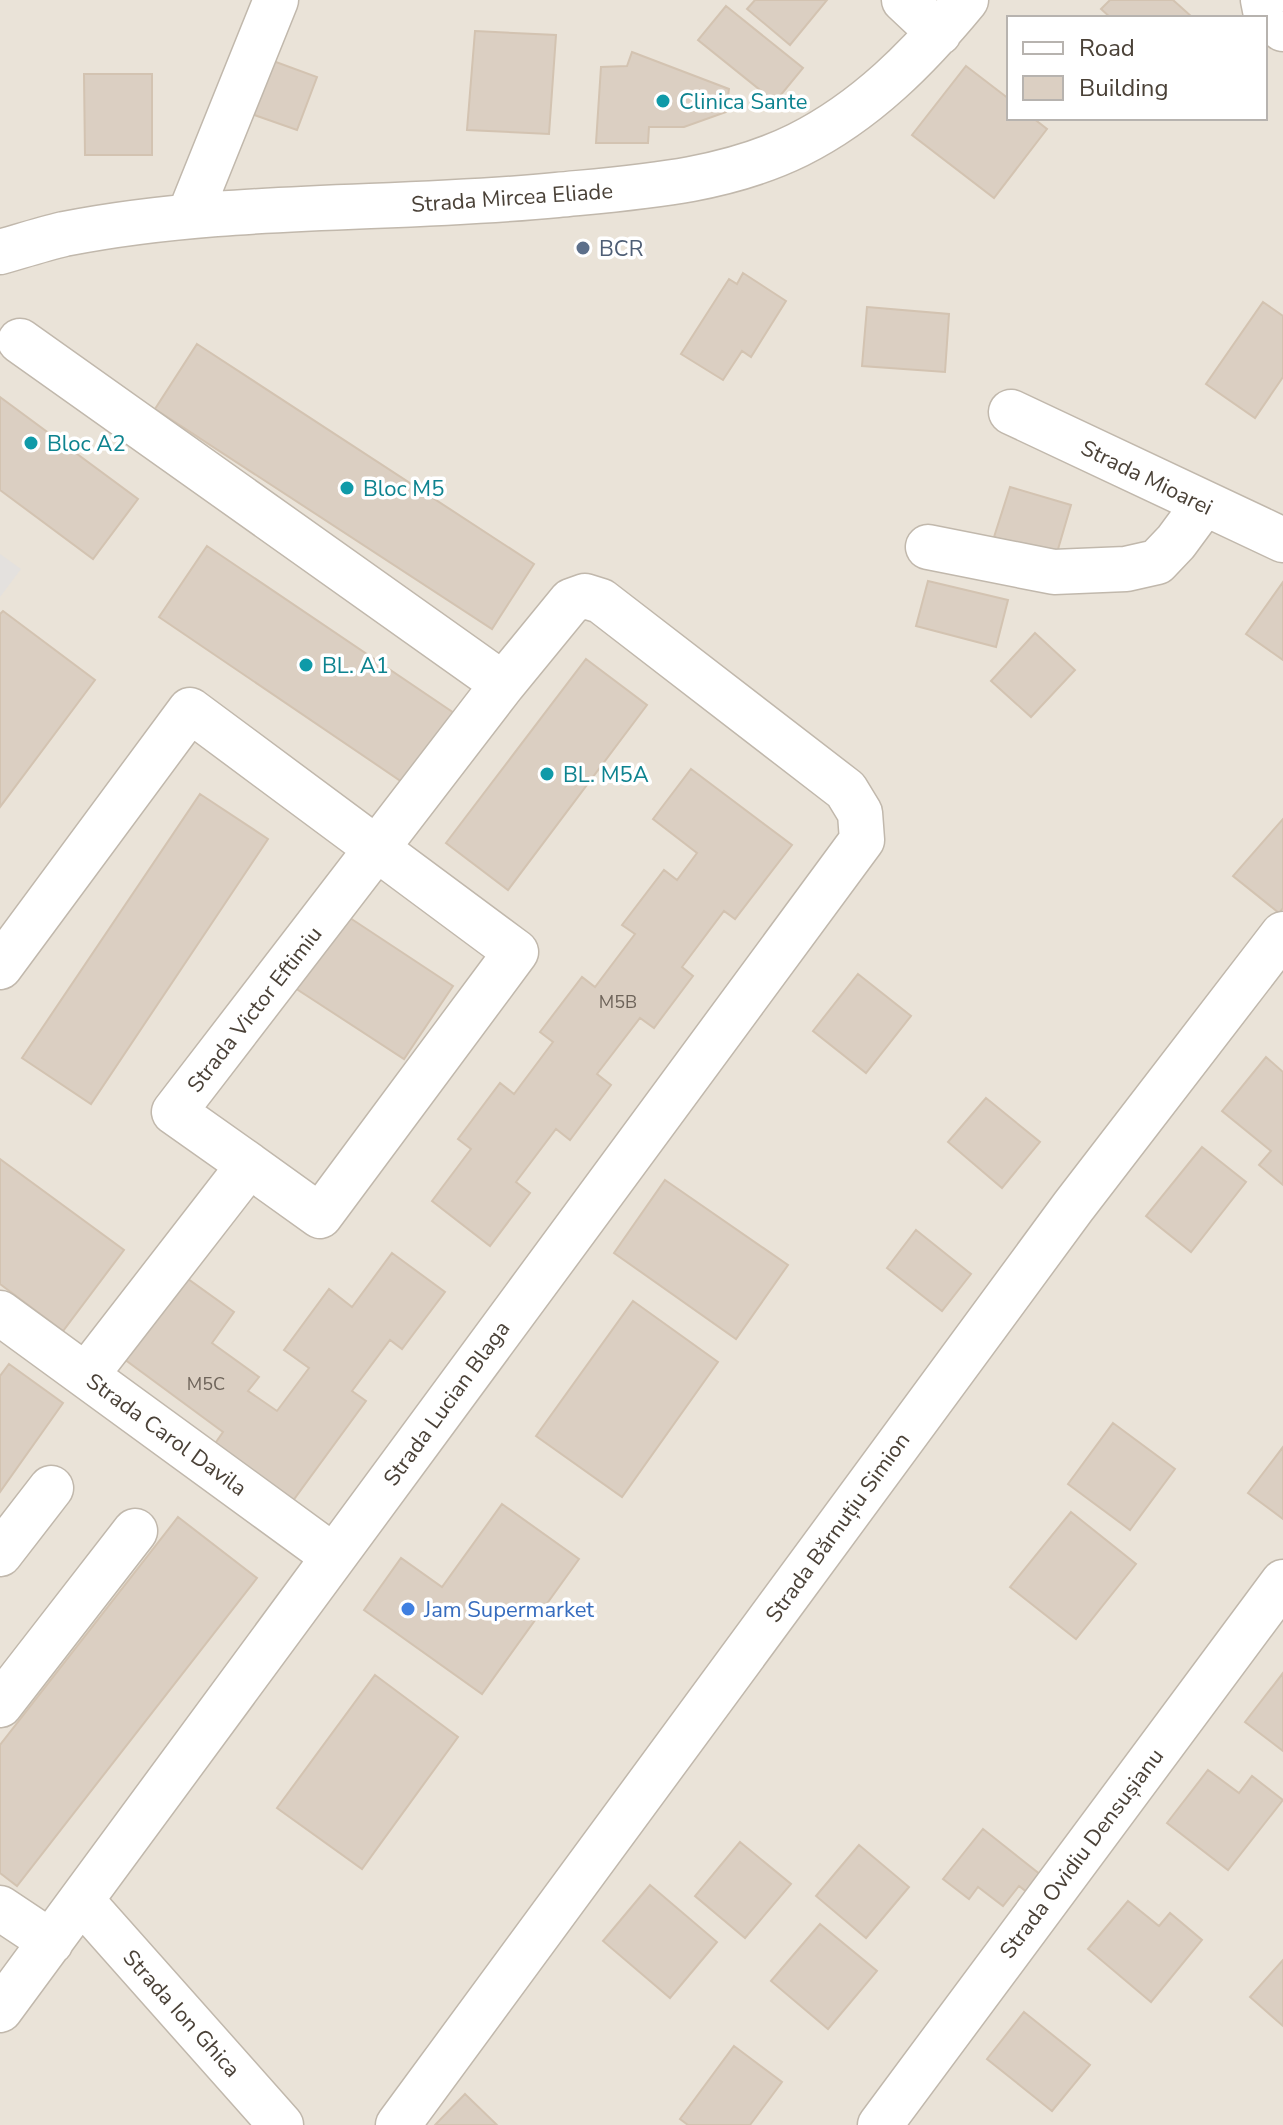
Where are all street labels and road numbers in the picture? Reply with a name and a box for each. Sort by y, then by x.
street label: Strada Mircea Eliade [410,176,614,220]
street label: Strada Mioarei [1076,433,1217,523]
street label: Strada Victor Eftimiu [180,920,329,1099]
street label: Strada Lucian Blaga [377,1315,517,1492]
street label: Strada Carol Davila [80,1366,253,1503]
street label: Strada Bărnuțiu Simion [759,1426,917,1629]
street label: Strada Ovidiu Densușianu [993,1742,1171,1965]
street label: Strada Ion Ghica [116,1943,247,2084]

